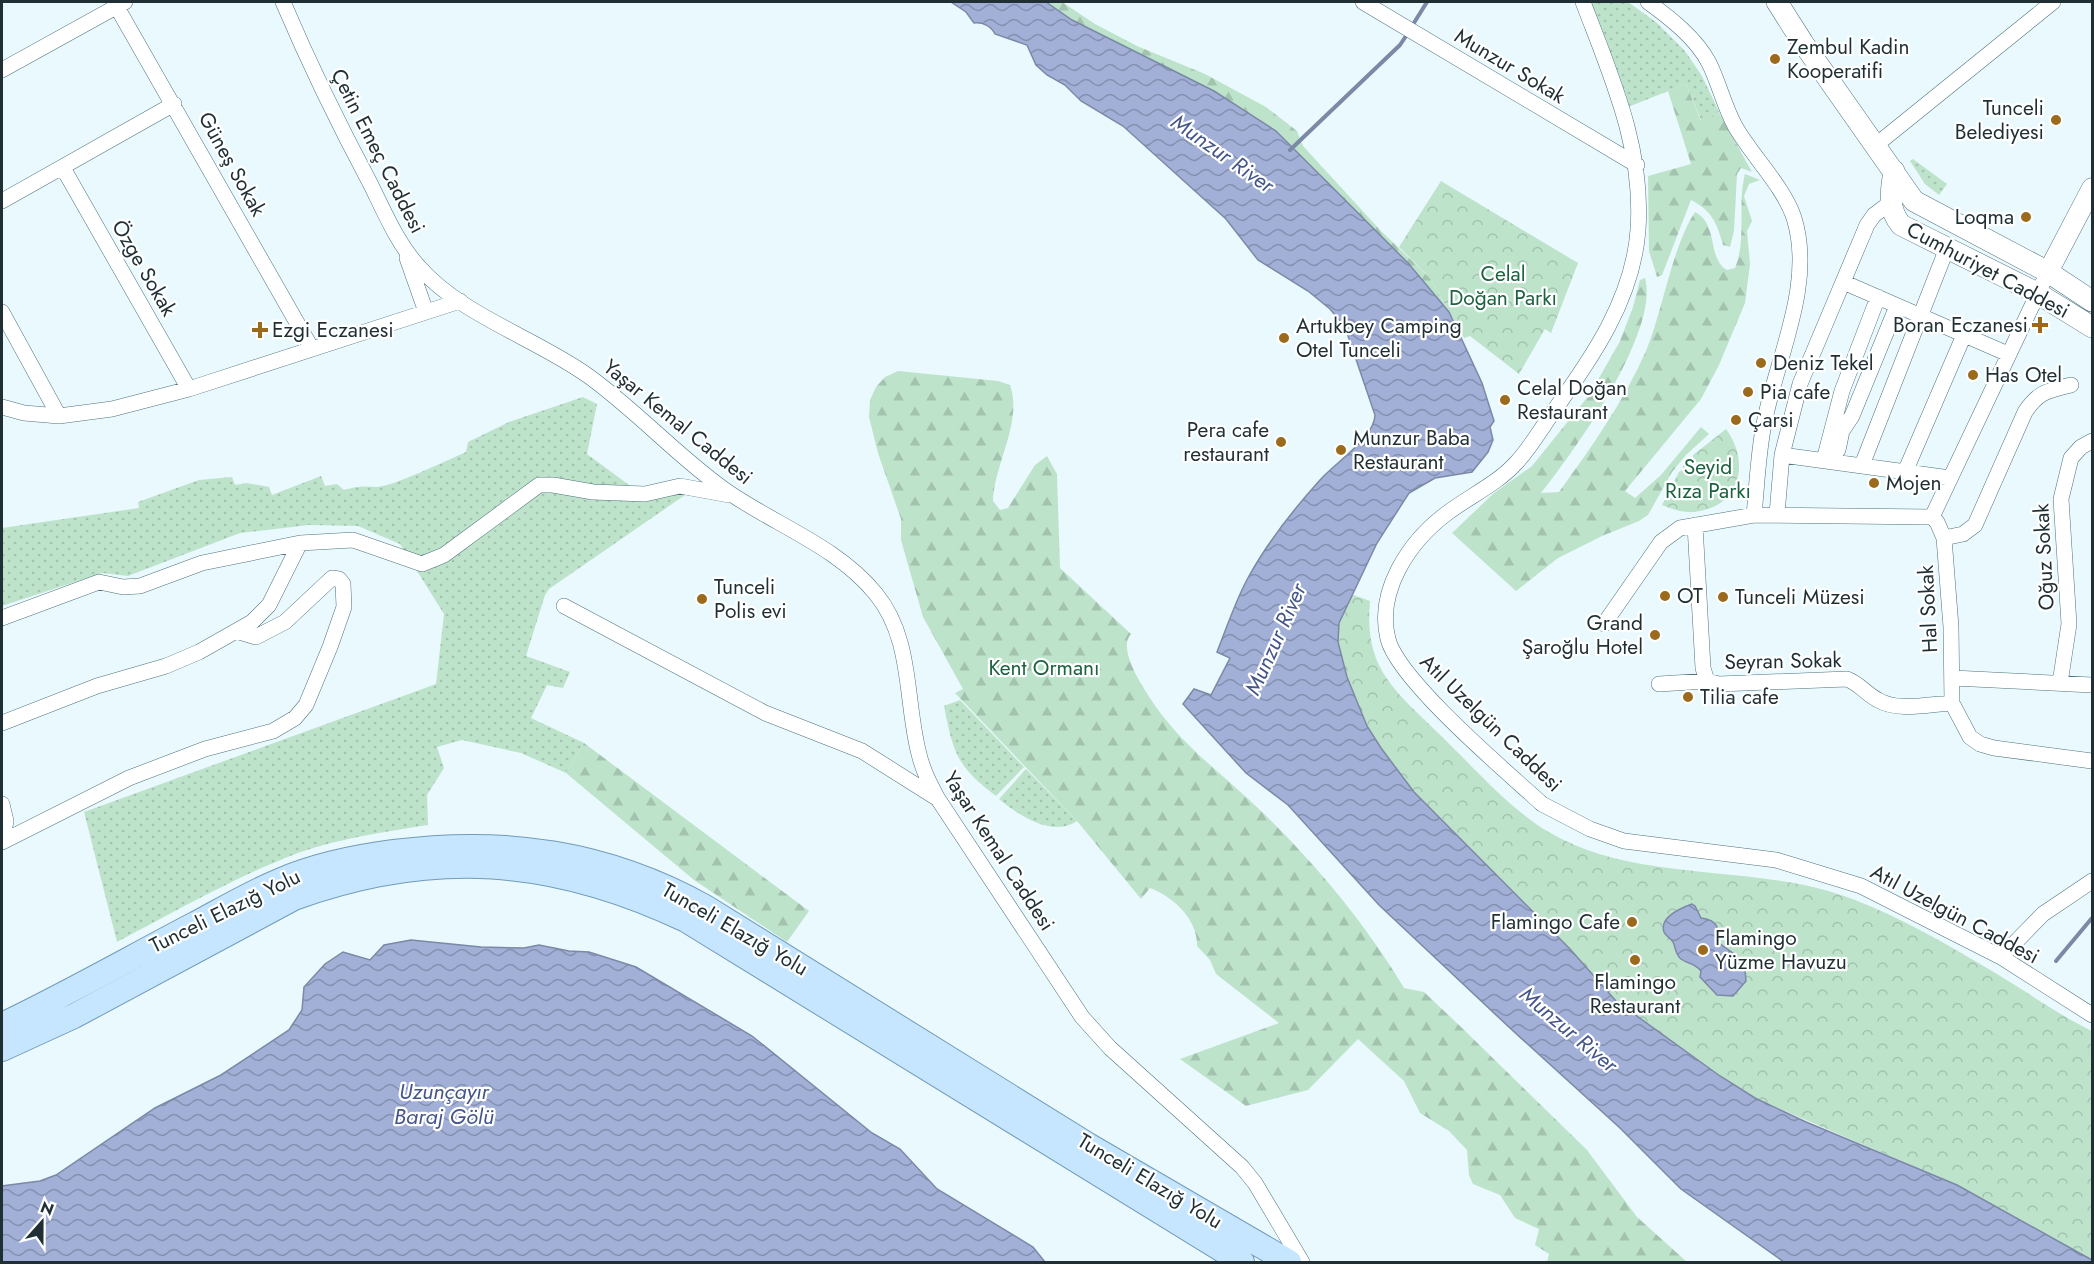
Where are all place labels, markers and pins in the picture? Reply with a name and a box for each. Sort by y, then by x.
place label: Zembul Kadin Kooperatifi [1787,32,1910,86]
marker: Zembul Kadin Kooperatifi [1768,52,1782,66]
place label: Tunceli Belediyesi [1955,93,2044,147]
marker: Tunceli Belediyesi [2049,113,2063,127]
place label: Loqma [1955,202,2014,232]
marker: Loqma [2019,210,2033,224]
place label: Boran Eczanesi [1893,310,2028,340]
place label: Artukbey Camping Otel Tunceli [1296,311,1462,365]
place label: Ezgi Eczanesi [272,315,394,345]
marker: Boran Eczanesi [2033,318,2047,332]
marker: Ezgi Eczanesi [253,323,267,337]
marker: Artukbey Camping Otel Tunceli [1277,331,1291,345]
place label: Deniz Tekel [1773,348,1874,378]
marker: Deniz Tekel [1754,356,1768,370]
place label: Has Otel [1985,360,2062,390]
marker: Has Otel [1966,368,1980,382]
place label: Celal Doğan Restaurant [1517,373,1627,427]
place label: Pia cafe [1760,377,1831,407]
marker: Pia cafe [1741,385,1755,399]
marker: Celal Doğan Restaurant [1498,393,1512,407]
place label: Çarsi [1748,405,1794,435]
marker: Çarsi [1729,413,1743,427]
place label: Pera cafe restaurant [1183,415,1269,469]
place label: Munzur Baba Restaurant [1353,423,1470,477]
marker: Pera cafe restaurant [1274,435,1288,449]
marker: Munzur Baba Restaurant [1334,443,1348,457]
place label: Mojen [1886,468,1942,498]
marker: Mojen [1867,476,1881,490]
place label: Tunceli Polis evi [714,572,787,626]
place label: OT [1677,581,1703,611]
place label: Tunceli Müzesi [1735,582,1865,612]
marker: OT [1658,589,1672,603]
marker: Tunceli Müzesi [1716,590,1730,604]
marker: Tunceli Polis evi [695,592,709,606]
place label: Grand Şaroğlu Hotel [1522,608,1643,662]
marker: Grand Şaroğlu Hotel [1648,628,1662,642]
place label: Tilia cafe [1700,682,1779,712]
marker: Tilia cafe [1681,690,1695,704]
place label: Flamingo Cafe [1491,907,1620,937]
marker: Flamingo Cafe [1625,915,1639,929]
place label: Flamingo Yüzme Havuzu [1715,923,1847,977]
marker: Flamingo Yüzme Havuzu [1696,943,1710,957]
marker: Flamingo Restaurant [1628,953,1642,967]
place label: Flamingo Restaurant [1590,967,1680,1021]

